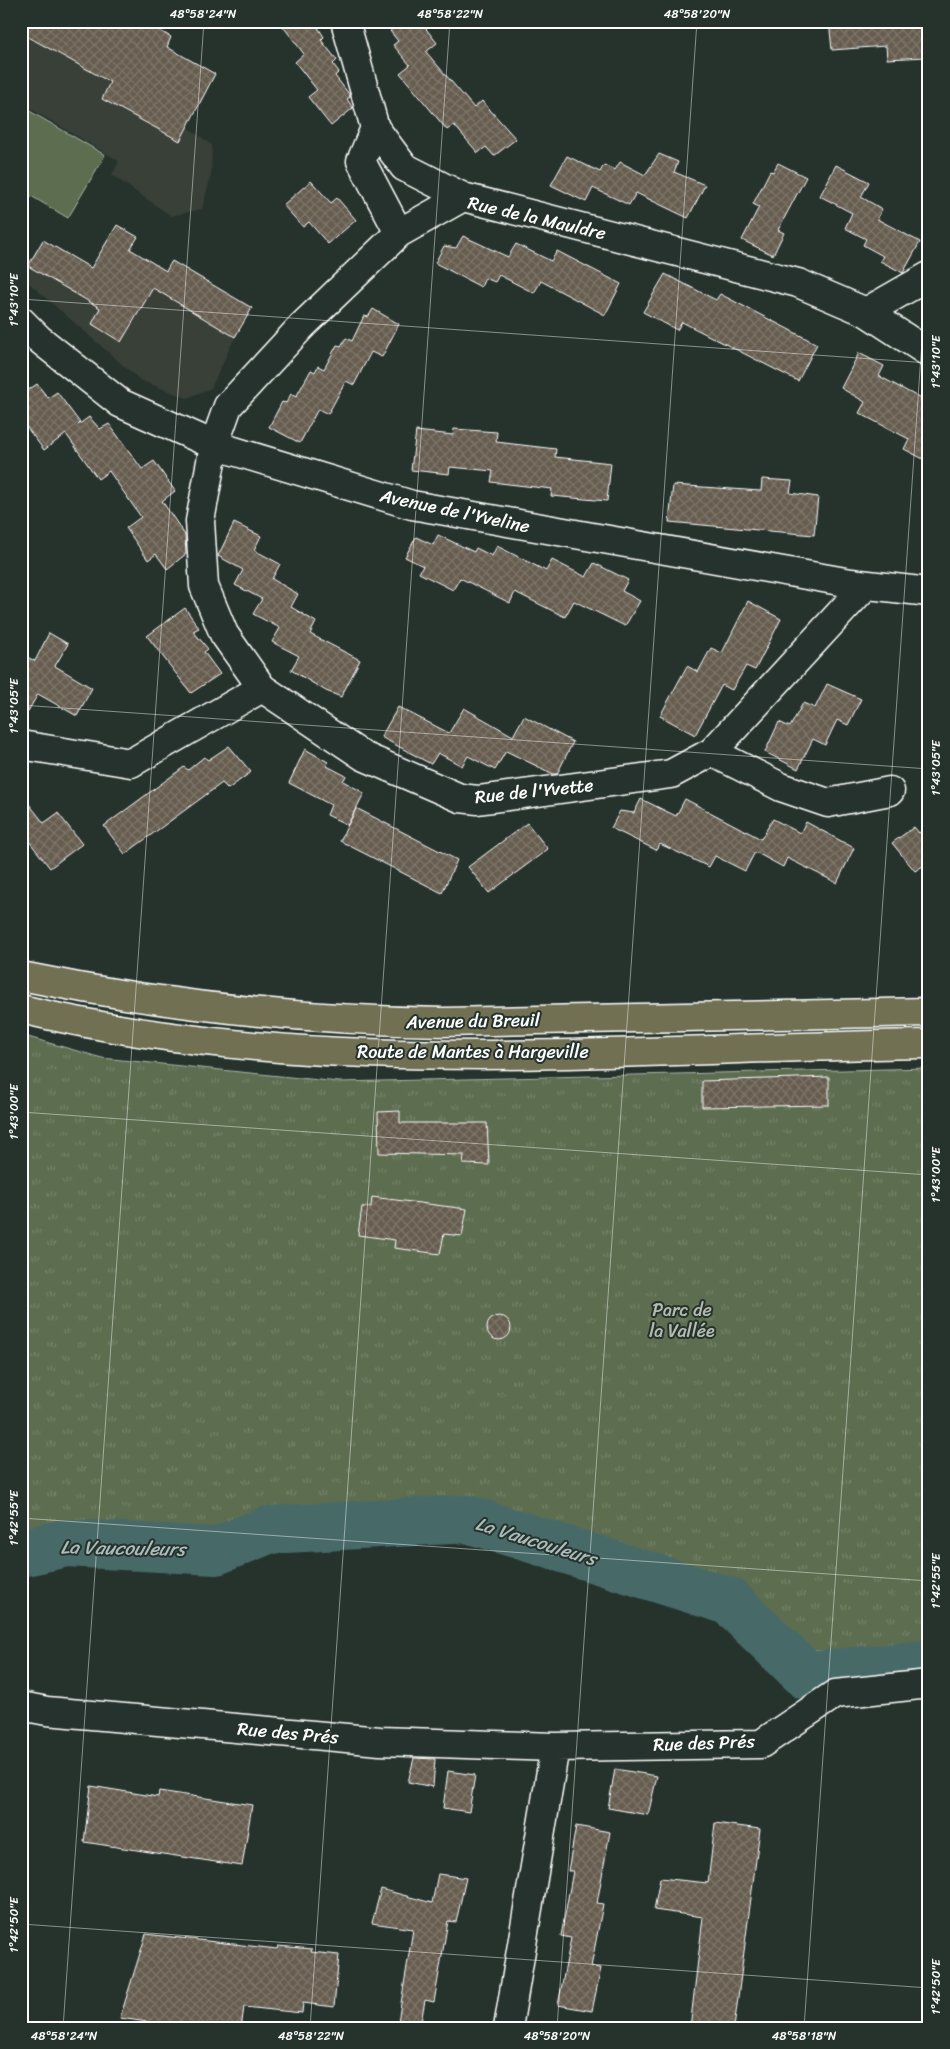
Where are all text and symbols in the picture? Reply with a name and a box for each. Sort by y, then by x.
text: 48°58'24"N [170,3,237,25]
text: 48°58'22"N [417,3,484,25]
text: 48°58'20"N [664,3,731,25]
street label: Rue de la Mauldre [465,187,609,249]
text: 1°43'10"E [3,272,25,327]
text: 1°43'10"E [925,334,947,389]
street label: Avenue de l'Yveline [376,479,533,542]
text: 1°43'05"E [3,677,25,734]
text: 1°43'05"E [925,739,947,796]
street label: Rue de l'Yvette [473,769,595,813]
street label: Avenue du Breuil [405,1004,541,1038]
street label: Route de Mantes à Hargeville [357,1036,589,1068]
text: 1°43'00"E [3,1083,25,1140]
text: 1°43'00"E [925,1146,947,1203]
park label: Parc de la Vallée [649,1294,715,1347]
text: 1°42'55"E [3,1489,25,1546]
water label: La Vaucouleurs [471,1507,603,1576]
water label: La Vaucouleurs [60,1530,188,1566]
text: 1°42'55"E [925,1552,947,1609]
street label: Rue des Prés [236,1713,341,1753]
street label: Rue des Prés [653,1725,756,1761]
text: 1°42'50"E [3,1896,25,1953]
text: 1°42'50"E [925,1958,947,2015]
text: 48°58'24"N [31,2025,98,2047]
text: 48°58'22"N [278,2025,345,2047]
text: 48°58'20"N [524,2025,591,2047]
text: 48°58'18"N [772,2025,837,2047]

